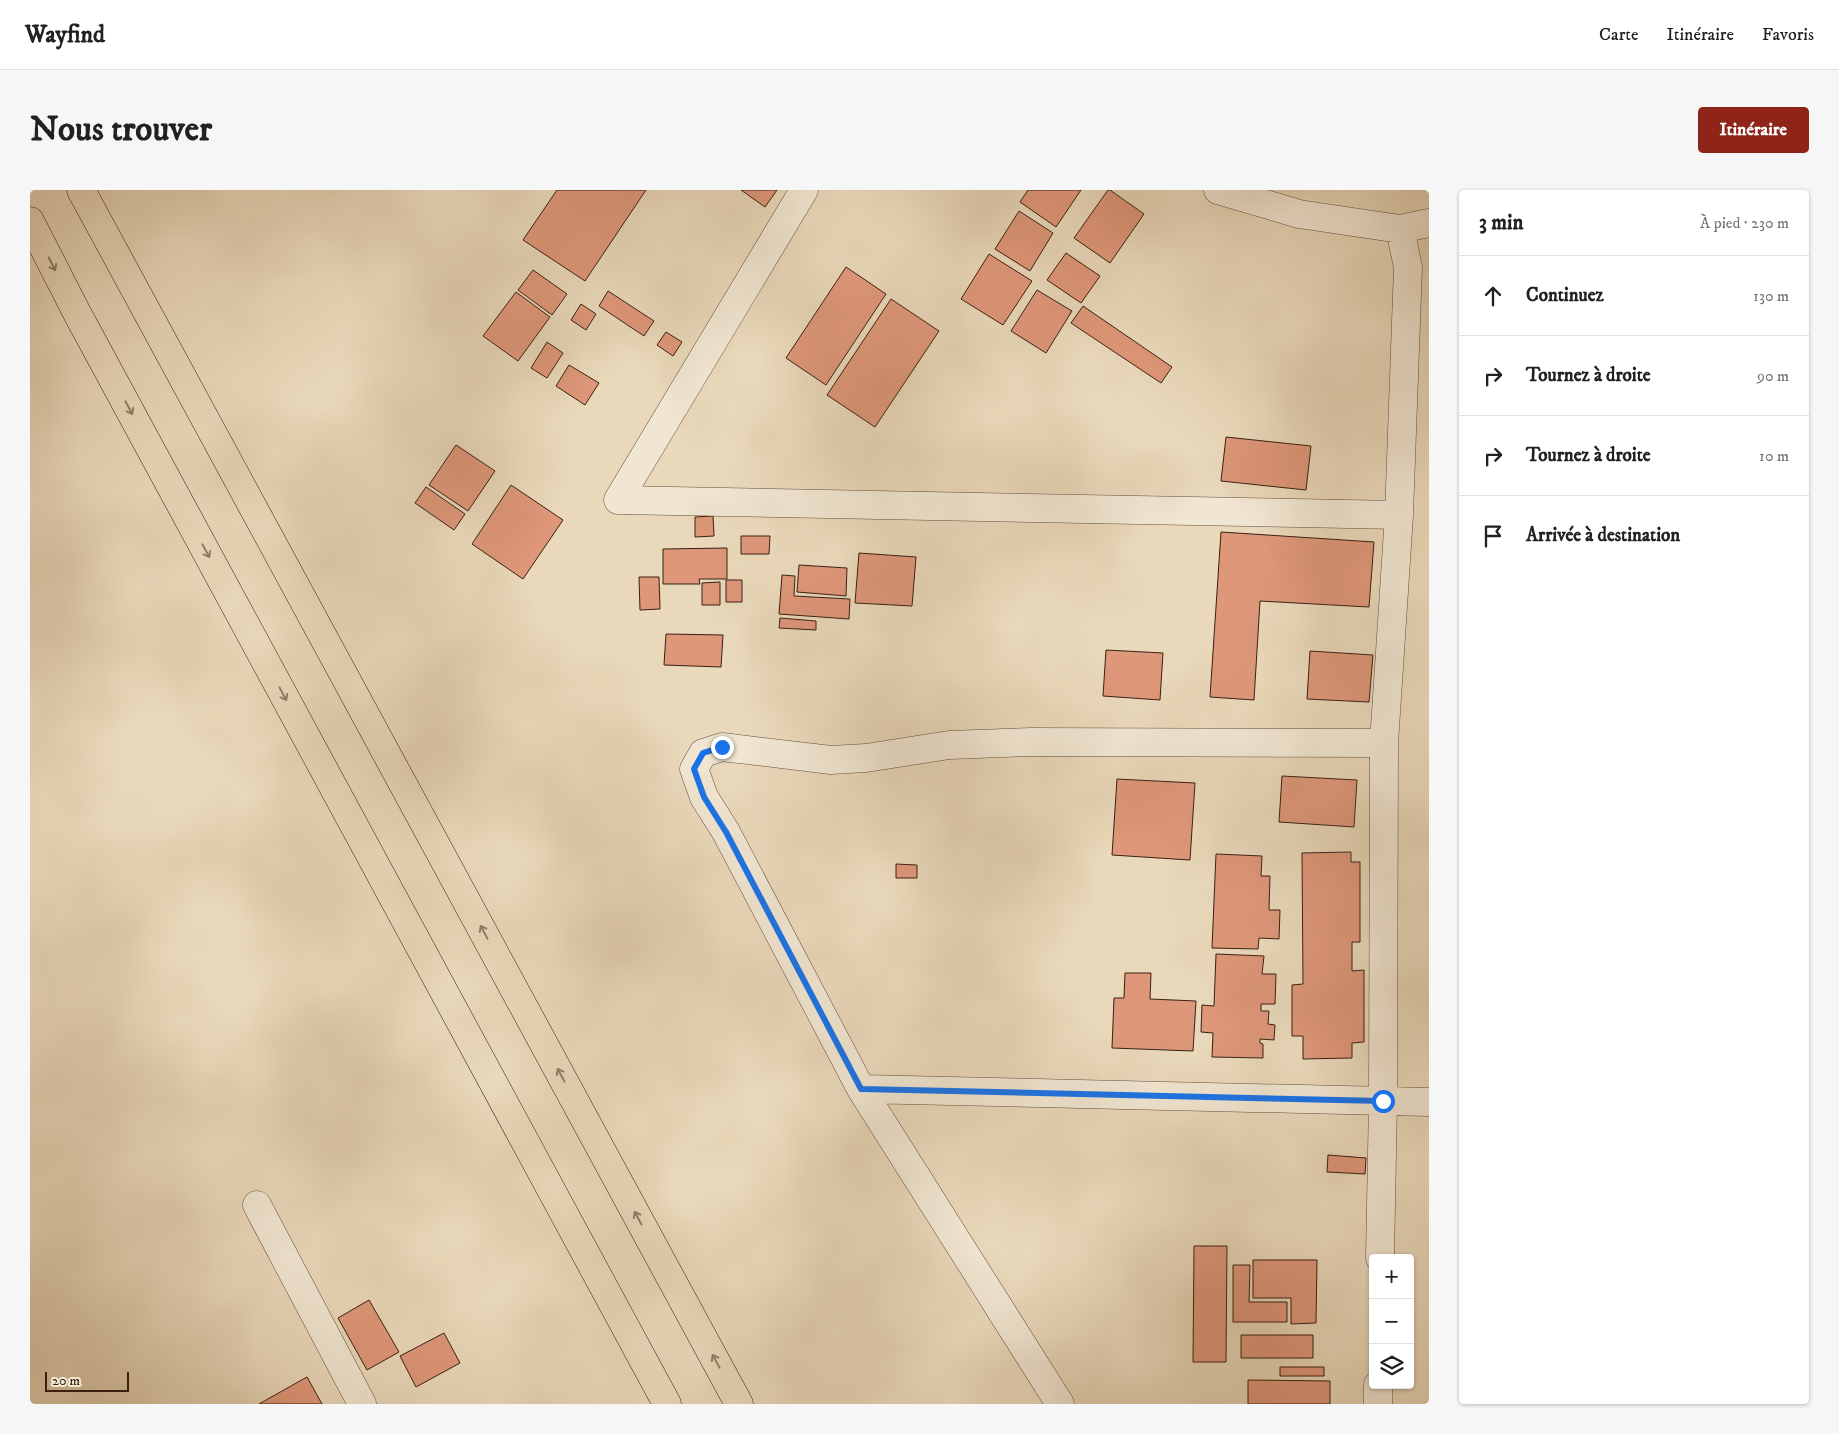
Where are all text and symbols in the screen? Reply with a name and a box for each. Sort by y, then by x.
text: Wayfind [25,20,105,50]
text: Carte [1599,24,1639,46]
text: Itinéraire [1667,24,1734,46]
text: Favoris [1762,24,1814,46]
button: Itinéraire [1698,107,1809,153]
text: Nous trouver [30,108,212,152]
text: 3 min [1479,210,1524,236]
text: À pied · 230 m [1700,213,1789,233]
one-way arrow [48,256,57,271]
icon: ahead [1479,282,1507,310]
text: Continuez [1526,284,1604,307]
text: 130 m [1753,286,1789,306]
icon: right [1479,362,1507,390]
text: Tournez à droite [1526,364,1651,387]
text: 90 m [1757,366,1789,386]
one-way arrow [124,400,134,414]
icon: right [1479,442,1507,470]
text: Tournez à droite [1526,444,1651,467]
text: 10 m [1759,446,1789,466]
icon: arrive [1479,522,1507,550]
text: Arrivée à destination [1526,524,1680,547]
one-way arrow [201,543,211,558]
one-way arrow [278,686,288,701]
route end [711,736,734,759]
one-way arrow [478,926,488,940]
one-way arrow [556,1068,566,1083]
route start [1372,1090,1395,1113]
one-way arrow [633,1212,643,1226]
map controls [1369,1254,1414,1389]
button: + [1369,1254,1414,1299]
button: − [1369,1299,1414,1344]
button: layers [1369,1344,1414,1389]
one-way arrow [711,1354,720,1369]
scale bar [45,1369,129,1392]
text: 20 m [52,1372,80,1390]

